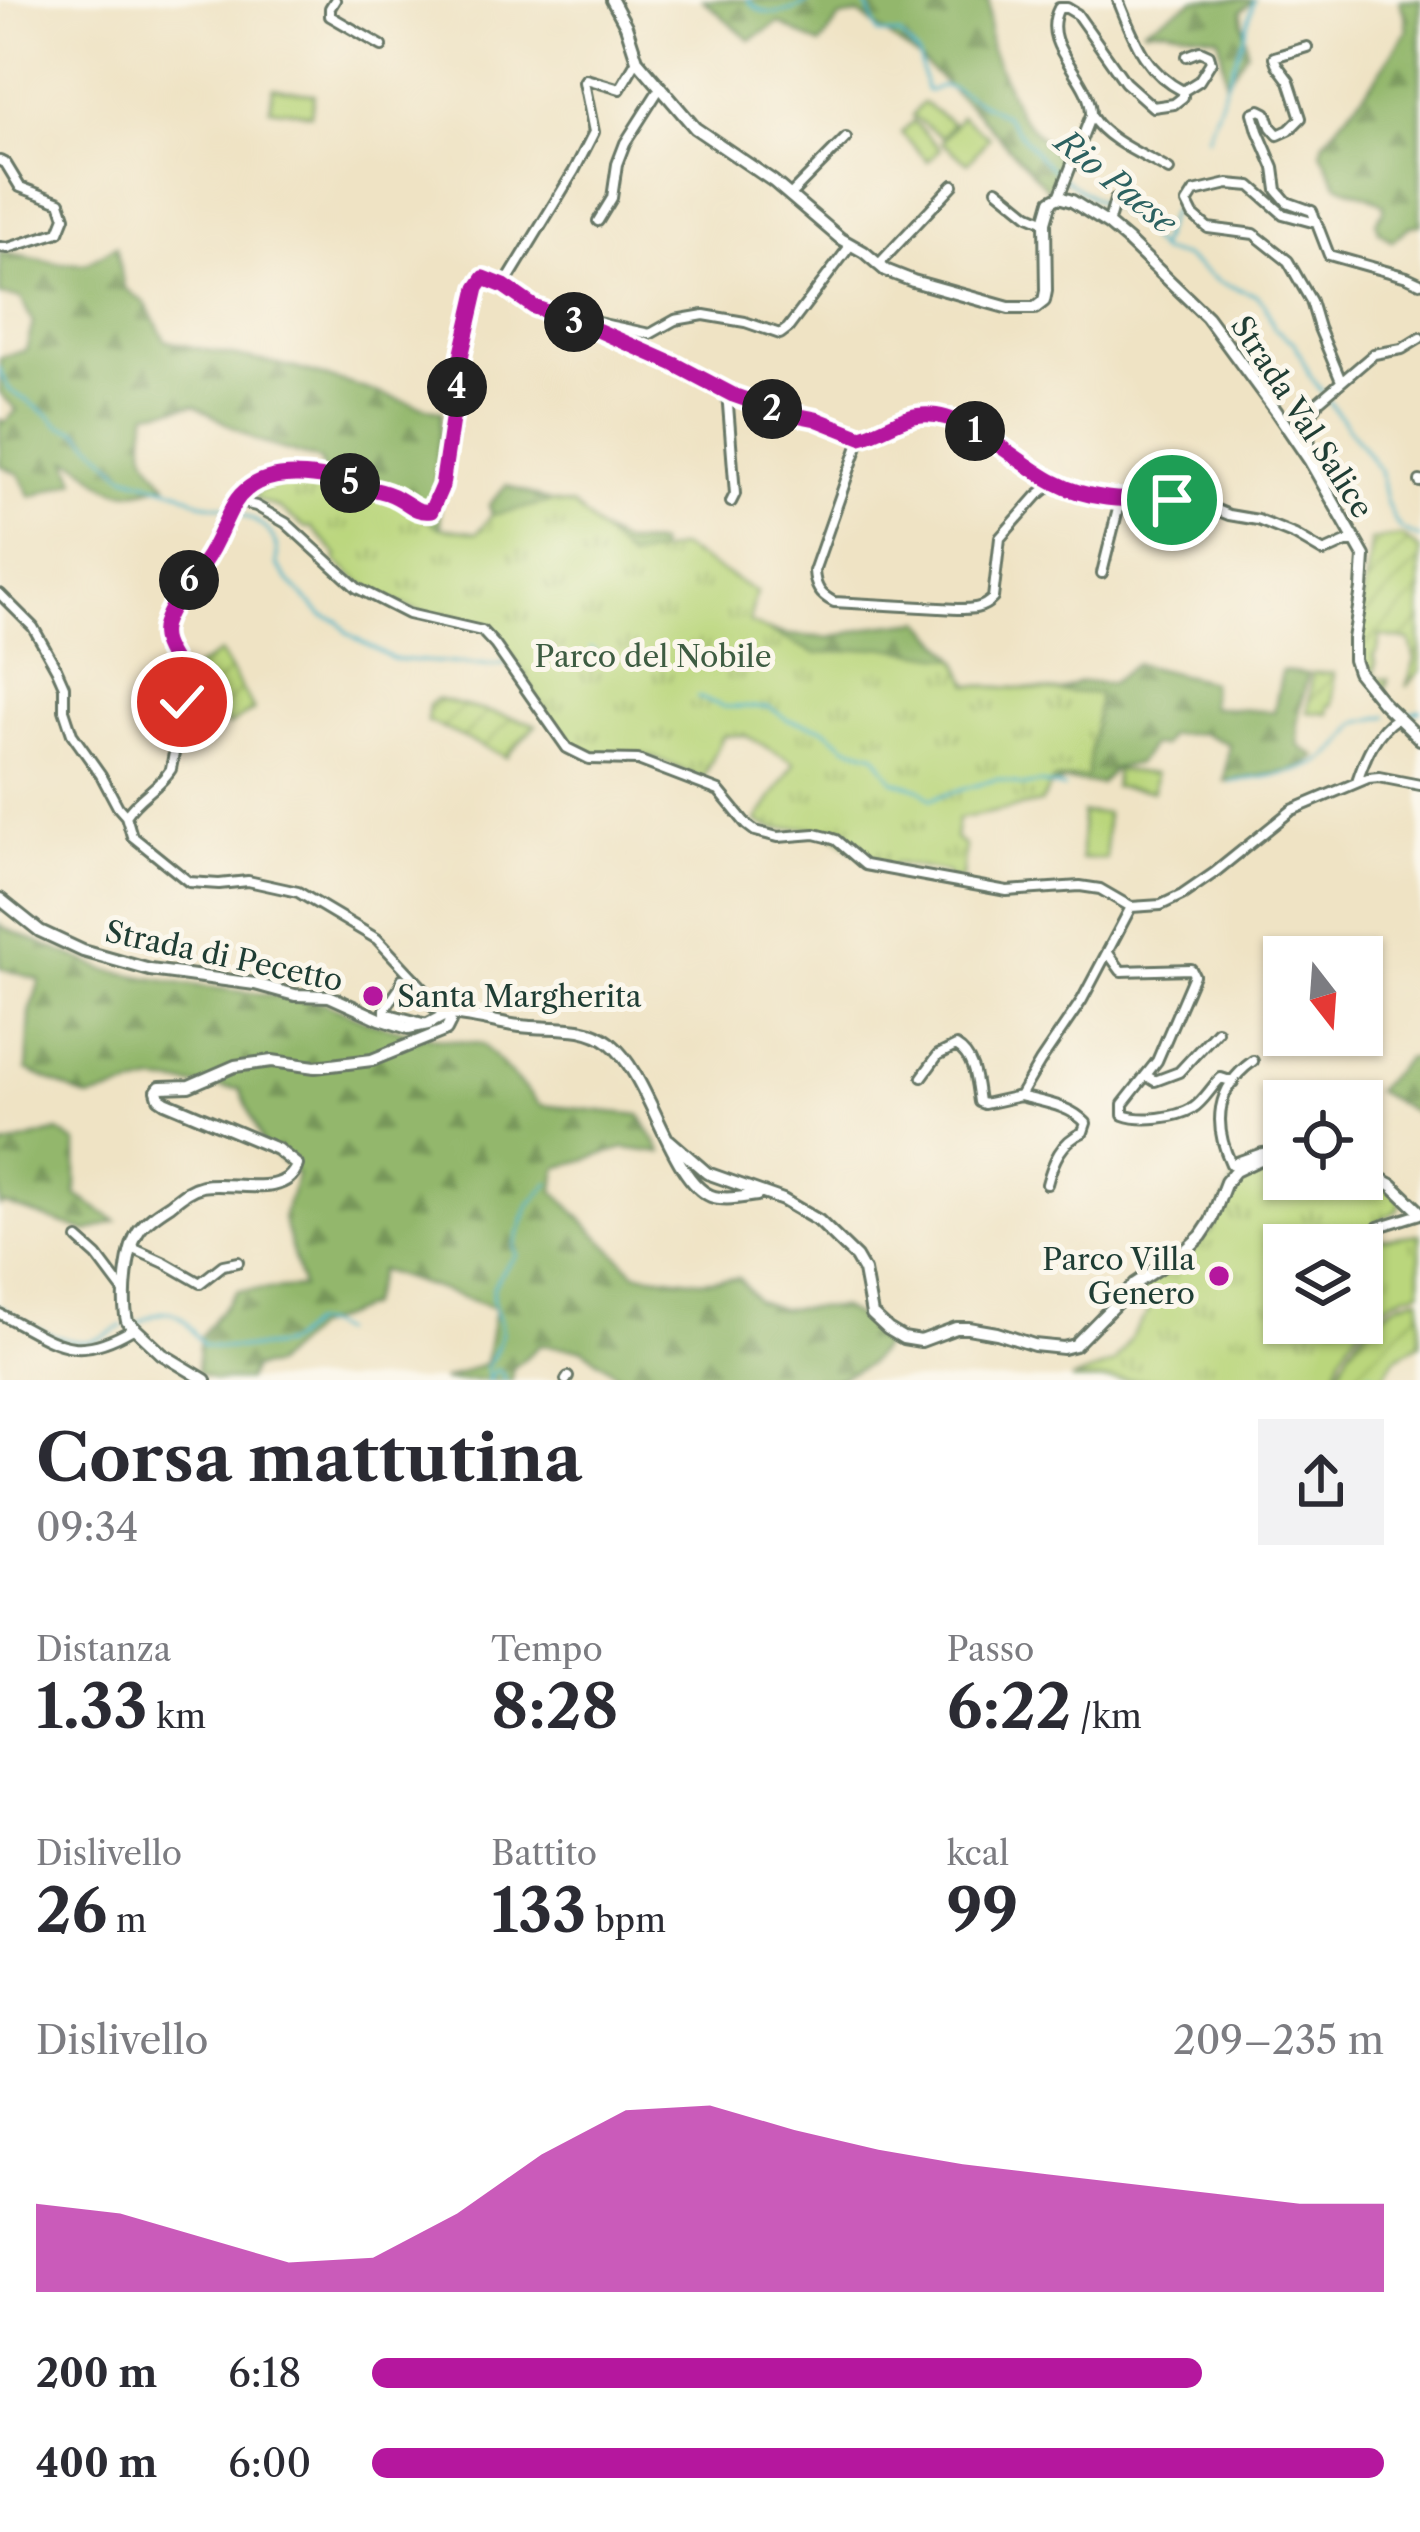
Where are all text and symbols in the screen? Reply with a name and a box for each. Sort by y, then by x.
water label: Rio Paese [1045,119,1185,244]
pin: 3 [544,292,604,352]
text: 3 [565,301,583,342]
street label: Strada Val Salice [1223,309,1381,525]
pin: 4 [427,357,487,417]
text: 4 [447,366,467,407]
pin: 2 [742,379,802,439]
text: 2 [762,388,782,429]
pin: 1 [945,401,1005,461]
text: 1 [968,410,982,451]
pin [1121,449,1223,551]
pin: 5 [320,453,380,513]
text: 5 [341,462,359,503]
icon: arrive [1139,467,1205,533]
pin: 6 [159,550,219,610]
text: 6 [179,559,199,600]
park label: Parco del Nobile [535,638,771,675]
pin [131,651,233,753]
icon: check [149,669,215,735]
street label: Strada di Pecetto [102,913,346,999]
north arrow [1263,936,1383,1056]
map controls [1263,936,1383,1344]
place label: Santa Margherita [397,978,642,1015]
marker: Santa Margherita [360,983,386,1009]
button: locate [1263,1080,1383,1200]
button: layers [1263,1224,1383,1344]
place label: Parco Villa Genero [1042,1241,1195,1312]
marker: Parco Villa Genero [1206,1263,1232,1289]
text: Corsa mattutina [36,1417,582,1498]
button: share [1258,1419,1384,1545]
text: 09:34 [36,1503,139,1551]
text: Distanza [36,1629,171,1670]
text: Tempo [491,1629,603,1670]
text: Passo [947,1629,1034,1670]
text: 1.33 [36,1670,147,1744]
text: 8:28 [491,1670,618,1744]
text: 6:22 [947,1670,1071,1744]
text: km [147,1696,206,1737]
text: /km [1071,1696,1142,1737]
text: Dislivello [36,1833,182,1874]
text: Battito [491,1833,597,1874]
text: kcal [947,1833,1009,1874]
text: 26 [36,1874,107,1948]
text: 133 [491,1874,586,1948]
text: 99 [947,1874,1018,1948]
text: m [107,1900,147,1941]
text: bpm [586,1900,666,1941]
text: Dislivello [36,2016,208,2064]
text: 209–235 m [1173,2016,1384,2064]
text: 200 m [36,2349,157,2397]
text: 6:18 [228,2349,301,2397]
text: 400 m [36,2439,157,2487]
text: 6:00 [228,2439,311,2487]

